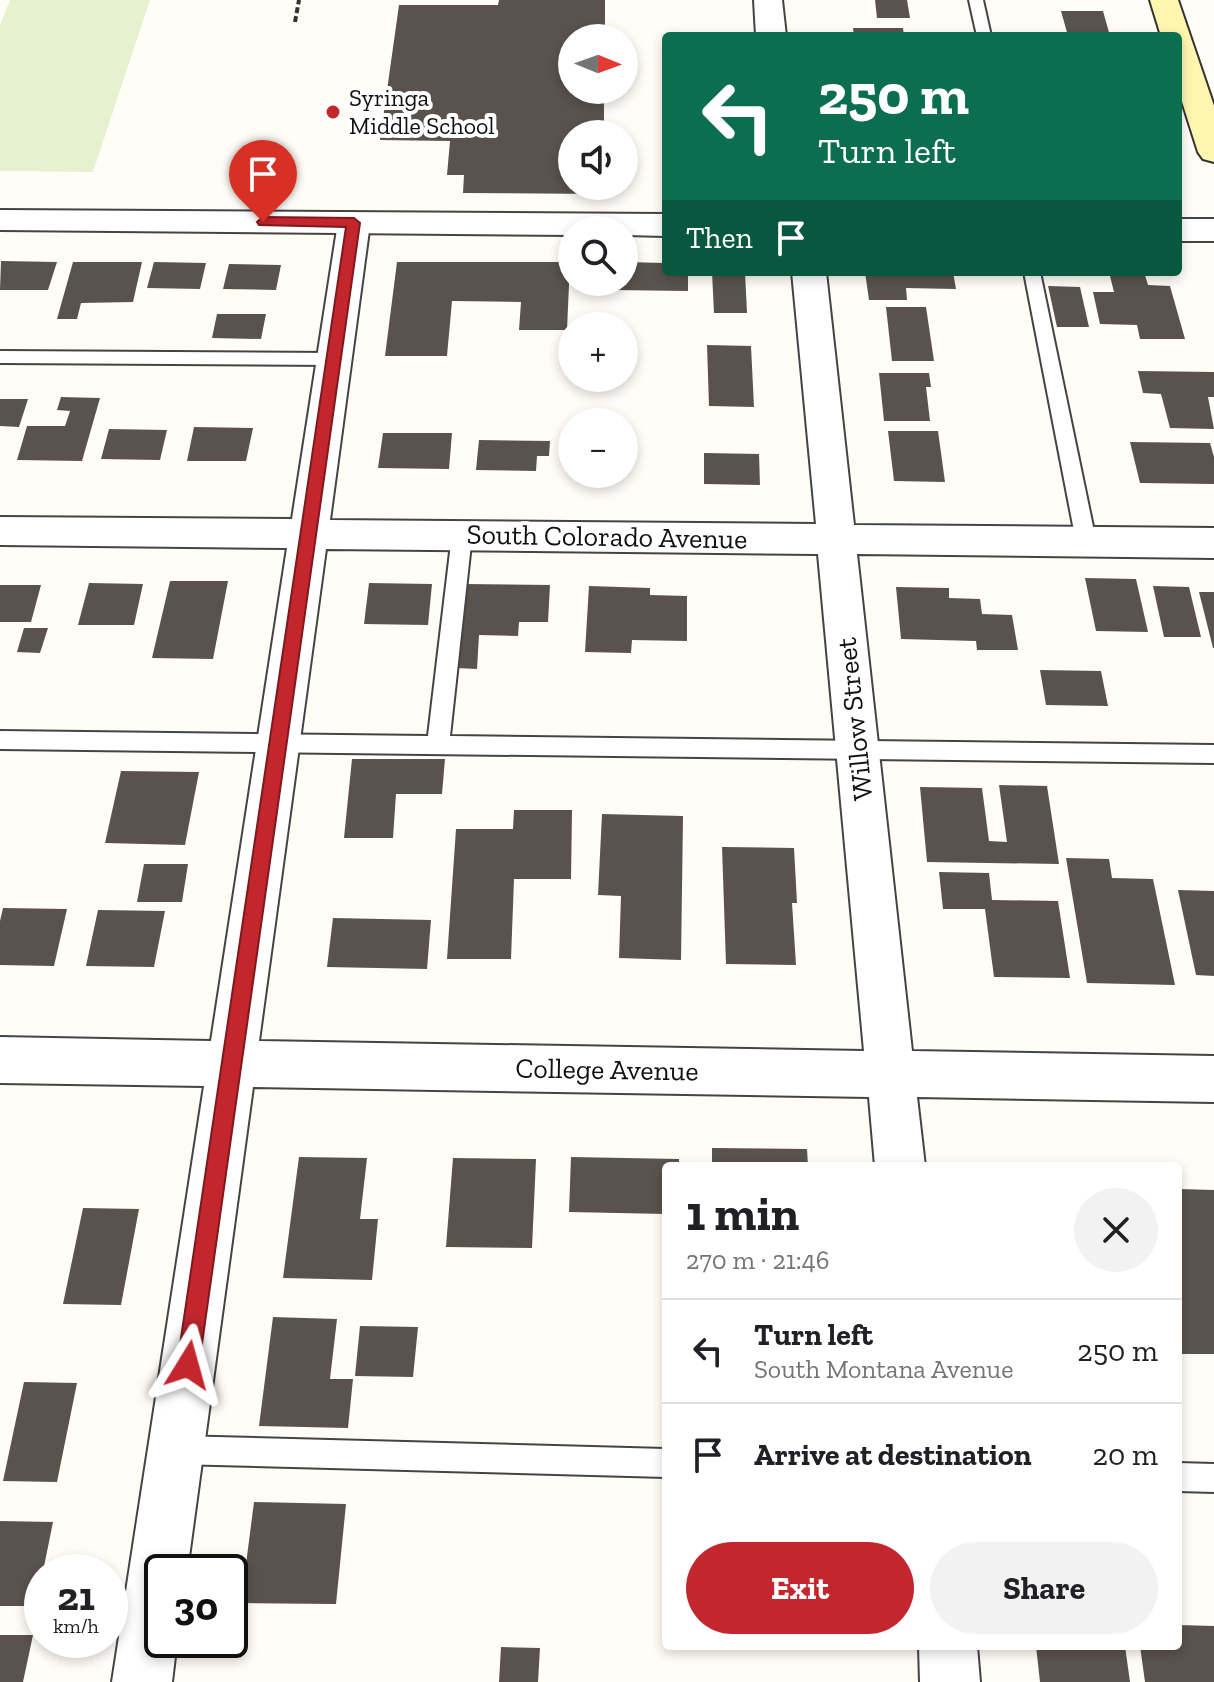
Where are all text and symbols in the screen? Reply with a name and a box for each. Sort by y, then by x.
north arrow [558,24,638,104]
map controls [558,24,638,488]
text: 250 m [818,61,969,128]
icon: left [686,64,790,168]
place label: Syringa Middle School [349,83,495,140]
marker: Syringa Middle School [324,103,342,121]
button: sound [558,120,638,200]
text: Turn left [818,129,956,172]
pin [229,140,297,222]
icon: arrive [241,152,285,196]
button: search [558,216,638,296]
icon: arrive [769,216,813,260]
text: Then [686,220,753,256]
button: + [558,312,638,392]
button: − [558,408,638,488]
street label: South Colorado Avenue [466,518,748,555]
street label: Willow Street [829,635,879,802]
street label: College Avenue [515,1051,699,1088]
text: 1 min [686,1185,799,1242]
button: close [1074,1188,1158,1272]
text: 270 m · 21:46 [686,1244,830,1276]
text: Turn left [754,1317,873,1353]
position arrow [146,1323,230,1407]
icon: left [686,1329,730,1373]
text: 250 m [1077,1333,1158,1369]
text: South Montana Avenue [754,1353,1013,1385]
icon: arrive [686,1433,730,1477]
text: Arrive at destination [754,1437,1031,1473]
text: 20 m [1093,1437,1158,1473]
button: Exit [686,1542,914,1634]
button: Share [930,1542,1158,1634]
speed limit sign: 30 [144,1554,248,1658]
text: 21 [57,1572,95,1620]
text: km/h [53,1614,99,1638]

